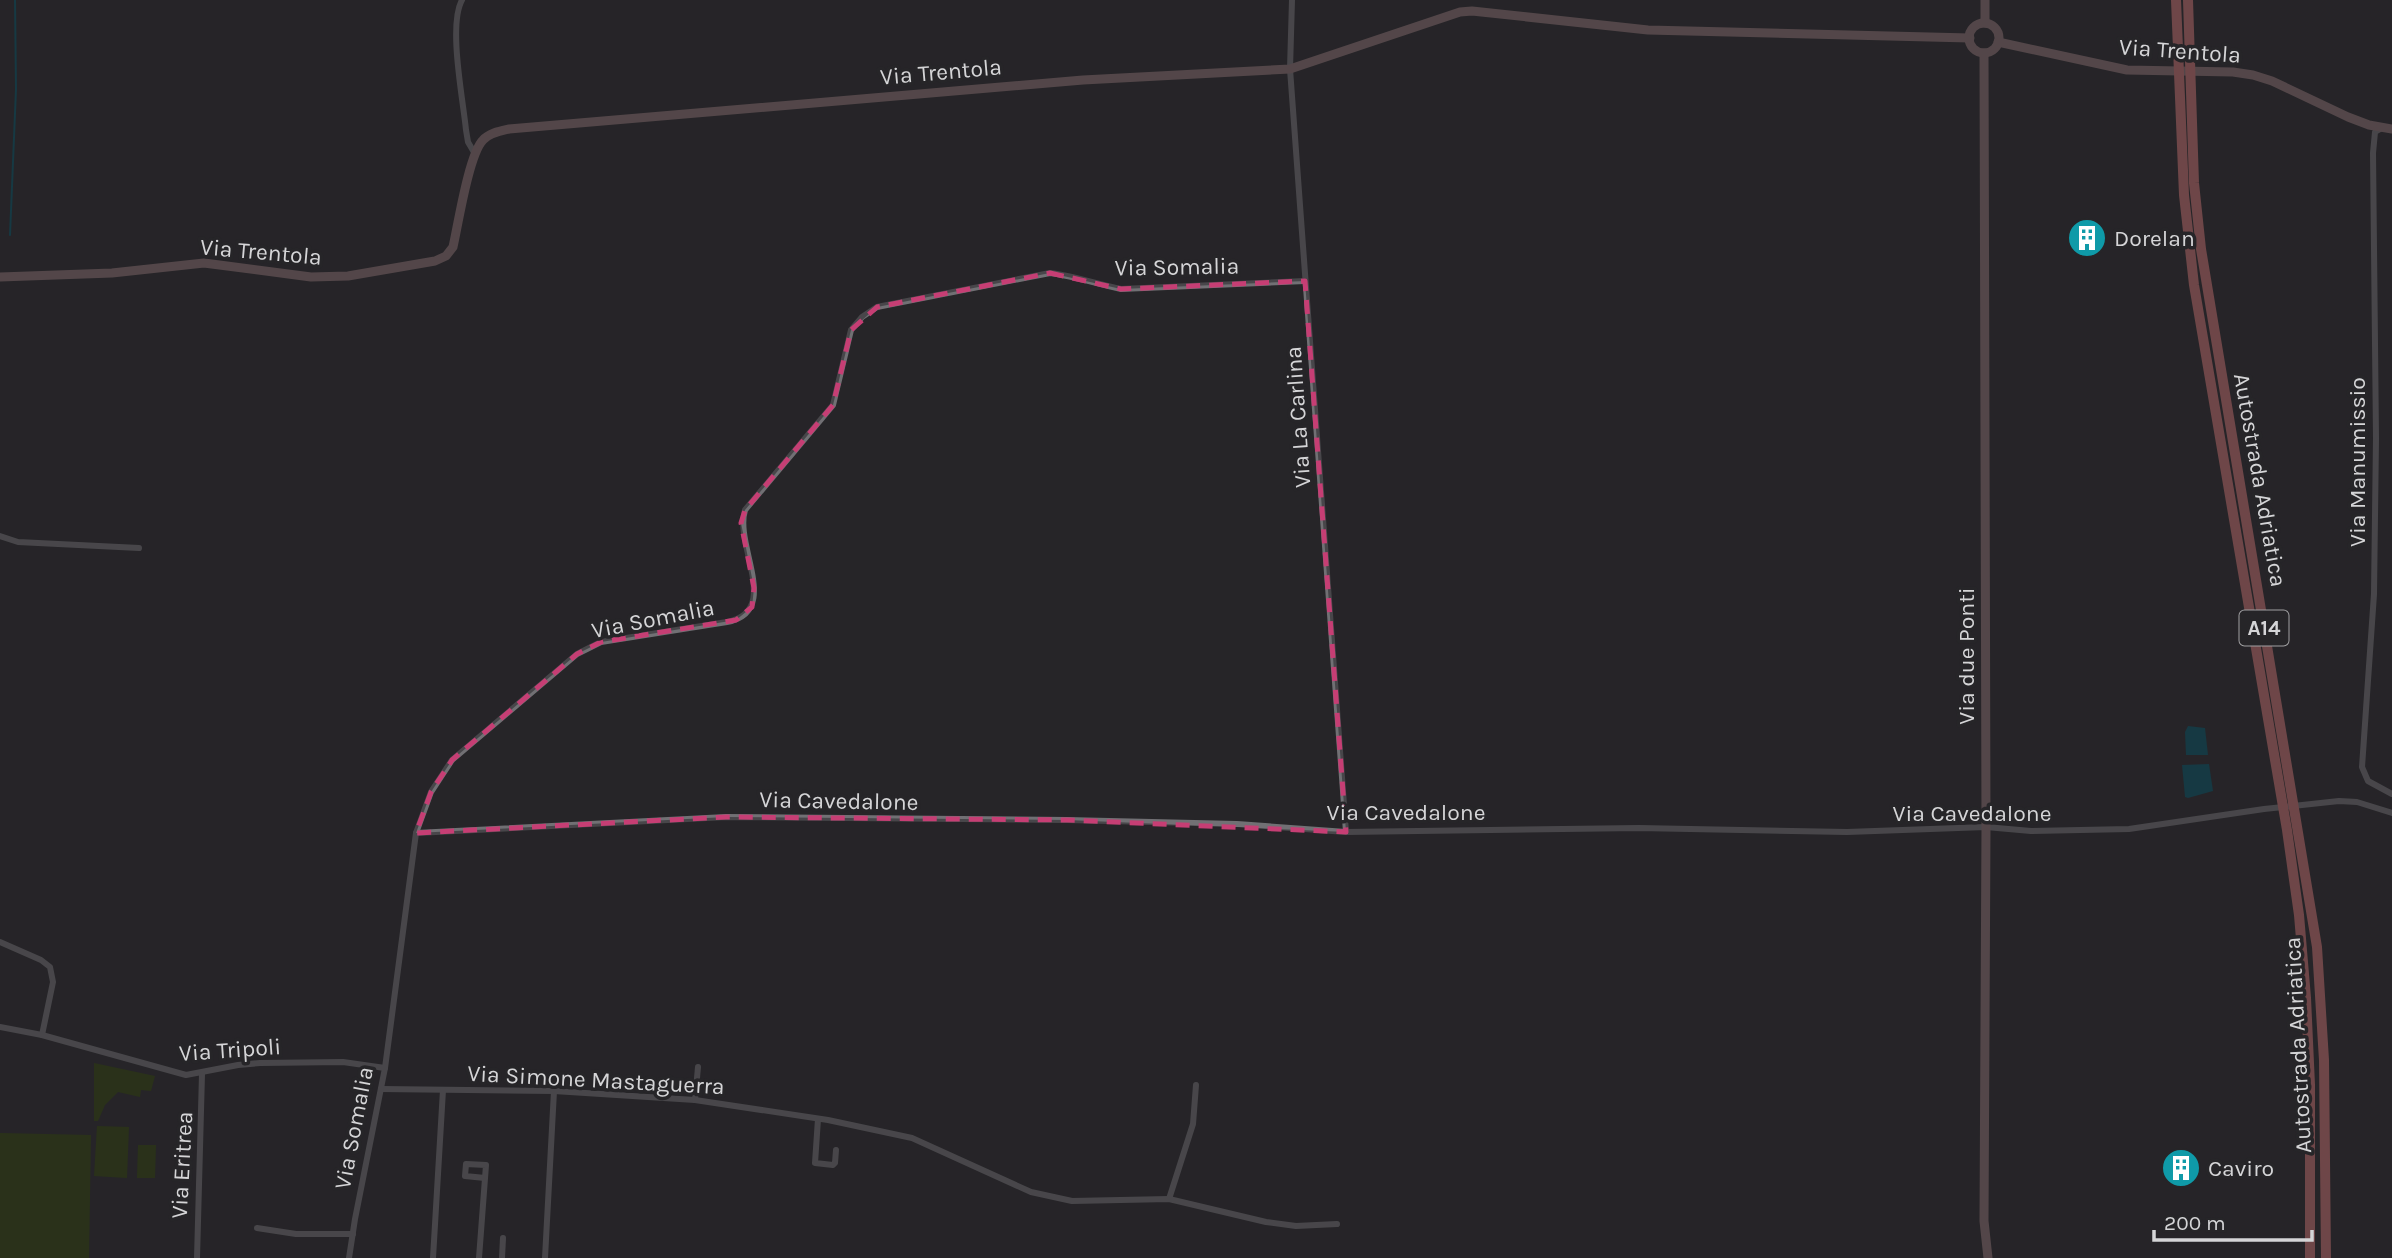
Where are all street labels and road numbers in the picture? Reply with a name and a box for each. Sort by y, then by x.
street label: Via Trentola [2118,33,2242,69]
street label: Via Trentola [879,53,1003,91]
street label: Via Trentola [199,233,323,271]
street label: Via Somalia [1115,252,1239,282]
street label: Via La Carlina [1280,345,1316,489]
street label: Autostrada Adriatica [2228,371,2292,589]
street label: Via Manumissio [2344,377,2371,547]
street label: Via due Ponti [1953,587,1980,725]
street label: Via Somalia [589,594,717,644]
road number: A14 [2240,610,2288,646]
street label: Via Cavedalone [759,786,919,816]
street label: Via Cavedalone [1326,799,1486,826]
street label: Via Cavedalone [1892,800,2052,827]
street label: Autostrada Adriatica [2279,936,2317,1154]
street label: Via Tripoli [178,1033,282,1067]
street label: Via Simone Mastaguerra [467,1060,725,1100]
street label: Via Somalia [329,1064,379,1192]
street label: Via Eritrea [166,1111,198,1219]

